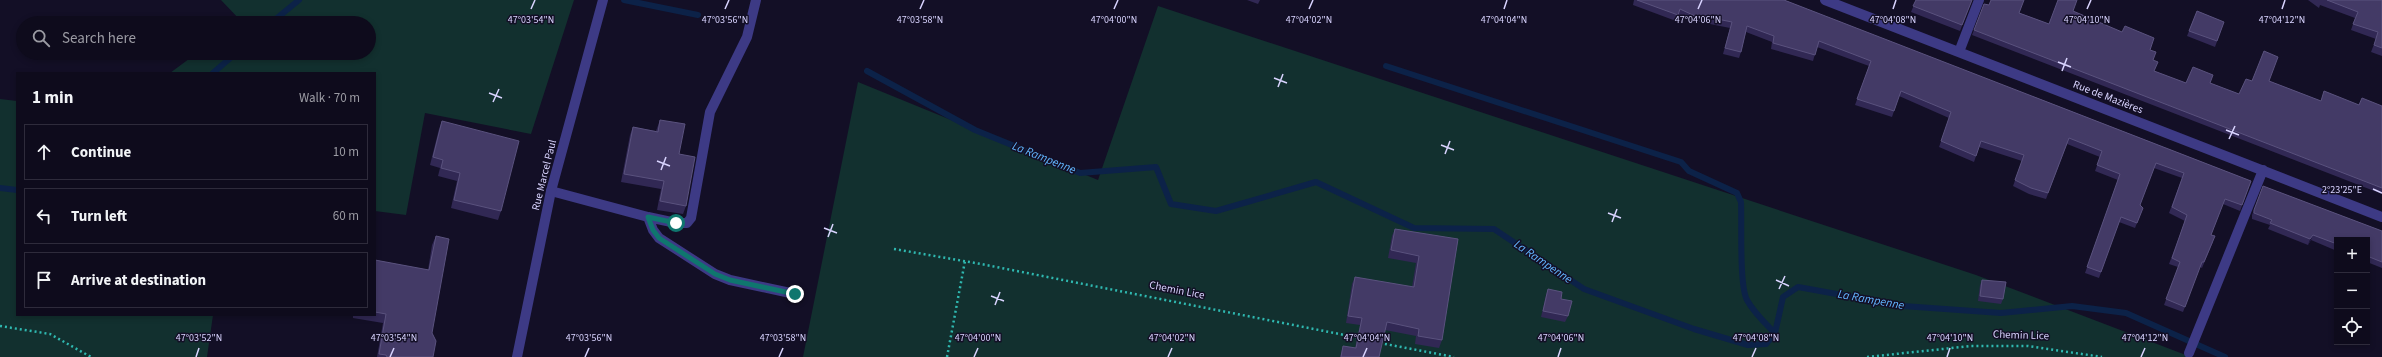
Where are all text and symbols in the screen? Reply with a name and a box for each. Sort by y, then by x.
text: 47°03'54"N [508,13,554,27]
text: 47°03'56"N [702,13,748,27]
text: 47°03'58"N [897,13,943,27]
text: 47°04'00"N [1091,13,1137,27]
text: 47°04'02"N [1286,13,1332,27]
text: 47°04'04"N [1481,13,1527,27]
text: 47°04'06"N [1675,13,1721,27]
text: 47°04'08"N [1870,13,1916,27]
text: 47°04'10"N [2064,13,2110,27]
text: 47°04'12"N [2259,13,2305,27]
search box [16,16,376,60]
icon: search [30,27,52,49]
text: Search here [62,28,136,49]
street label: Rue de Mazières [2071,77,2146,117]
text: 1 min [32,86,73,110]
text: Walk · 70 m [299,89,360,107]
street label: Rue Marcel Paul [528,138,560,212]
water label: La Rampenne [1010,138,1079,179]
icon: ahead [33,141,55,163]
text: Continue [71,142,131,163]
text: 10 m [333,143,359,161]
text: 2°23'25"E [2322,183,2362,197]
icon: left [33,205,55,227]
text: Turn left [71,206,127,227]
text: 60 m [333,207,359,225]
route start [667,214,685,232]
water label: La Rampenne [1510,236,1576,288]
map controls [2334,237,2370,345]
button: + [2334,237,2370,273]
icon: arrive [33,269,55,291]
text: Arrive at destination [71,270,206,291]
button: − [2334,273,2370,309]
street label: Chemin Lice [1148,277,1206,303]
route end [786,285,804,303]
water label: La Rampenne [1836,286,1906,314]
button: locate [2334,309,2370,345]
street label: Chemin Lice [1993,327,2050,343]
text: 47°03'52"N [176,331,222,345]
text: 47°03'54"N [371,331,417,345]
text: 47°03'56"N [566,331,612,345]
text: 47°03'58"N [760,331,806,345]
text: 47°04'00"N [955,331,1001,345]
text: 47°04'02"N [1149,331,1195,345]
text: 47°04'04"N [1344,331,1390,345]
text: 47°04'06"N [1538,331,1584,345]
text: 47°04'08"N [1733,331,1779,345]
text: 47°04'10"N [1927,331,1973,345]
text: 47°04'12"N [2122,331,2168,345]

